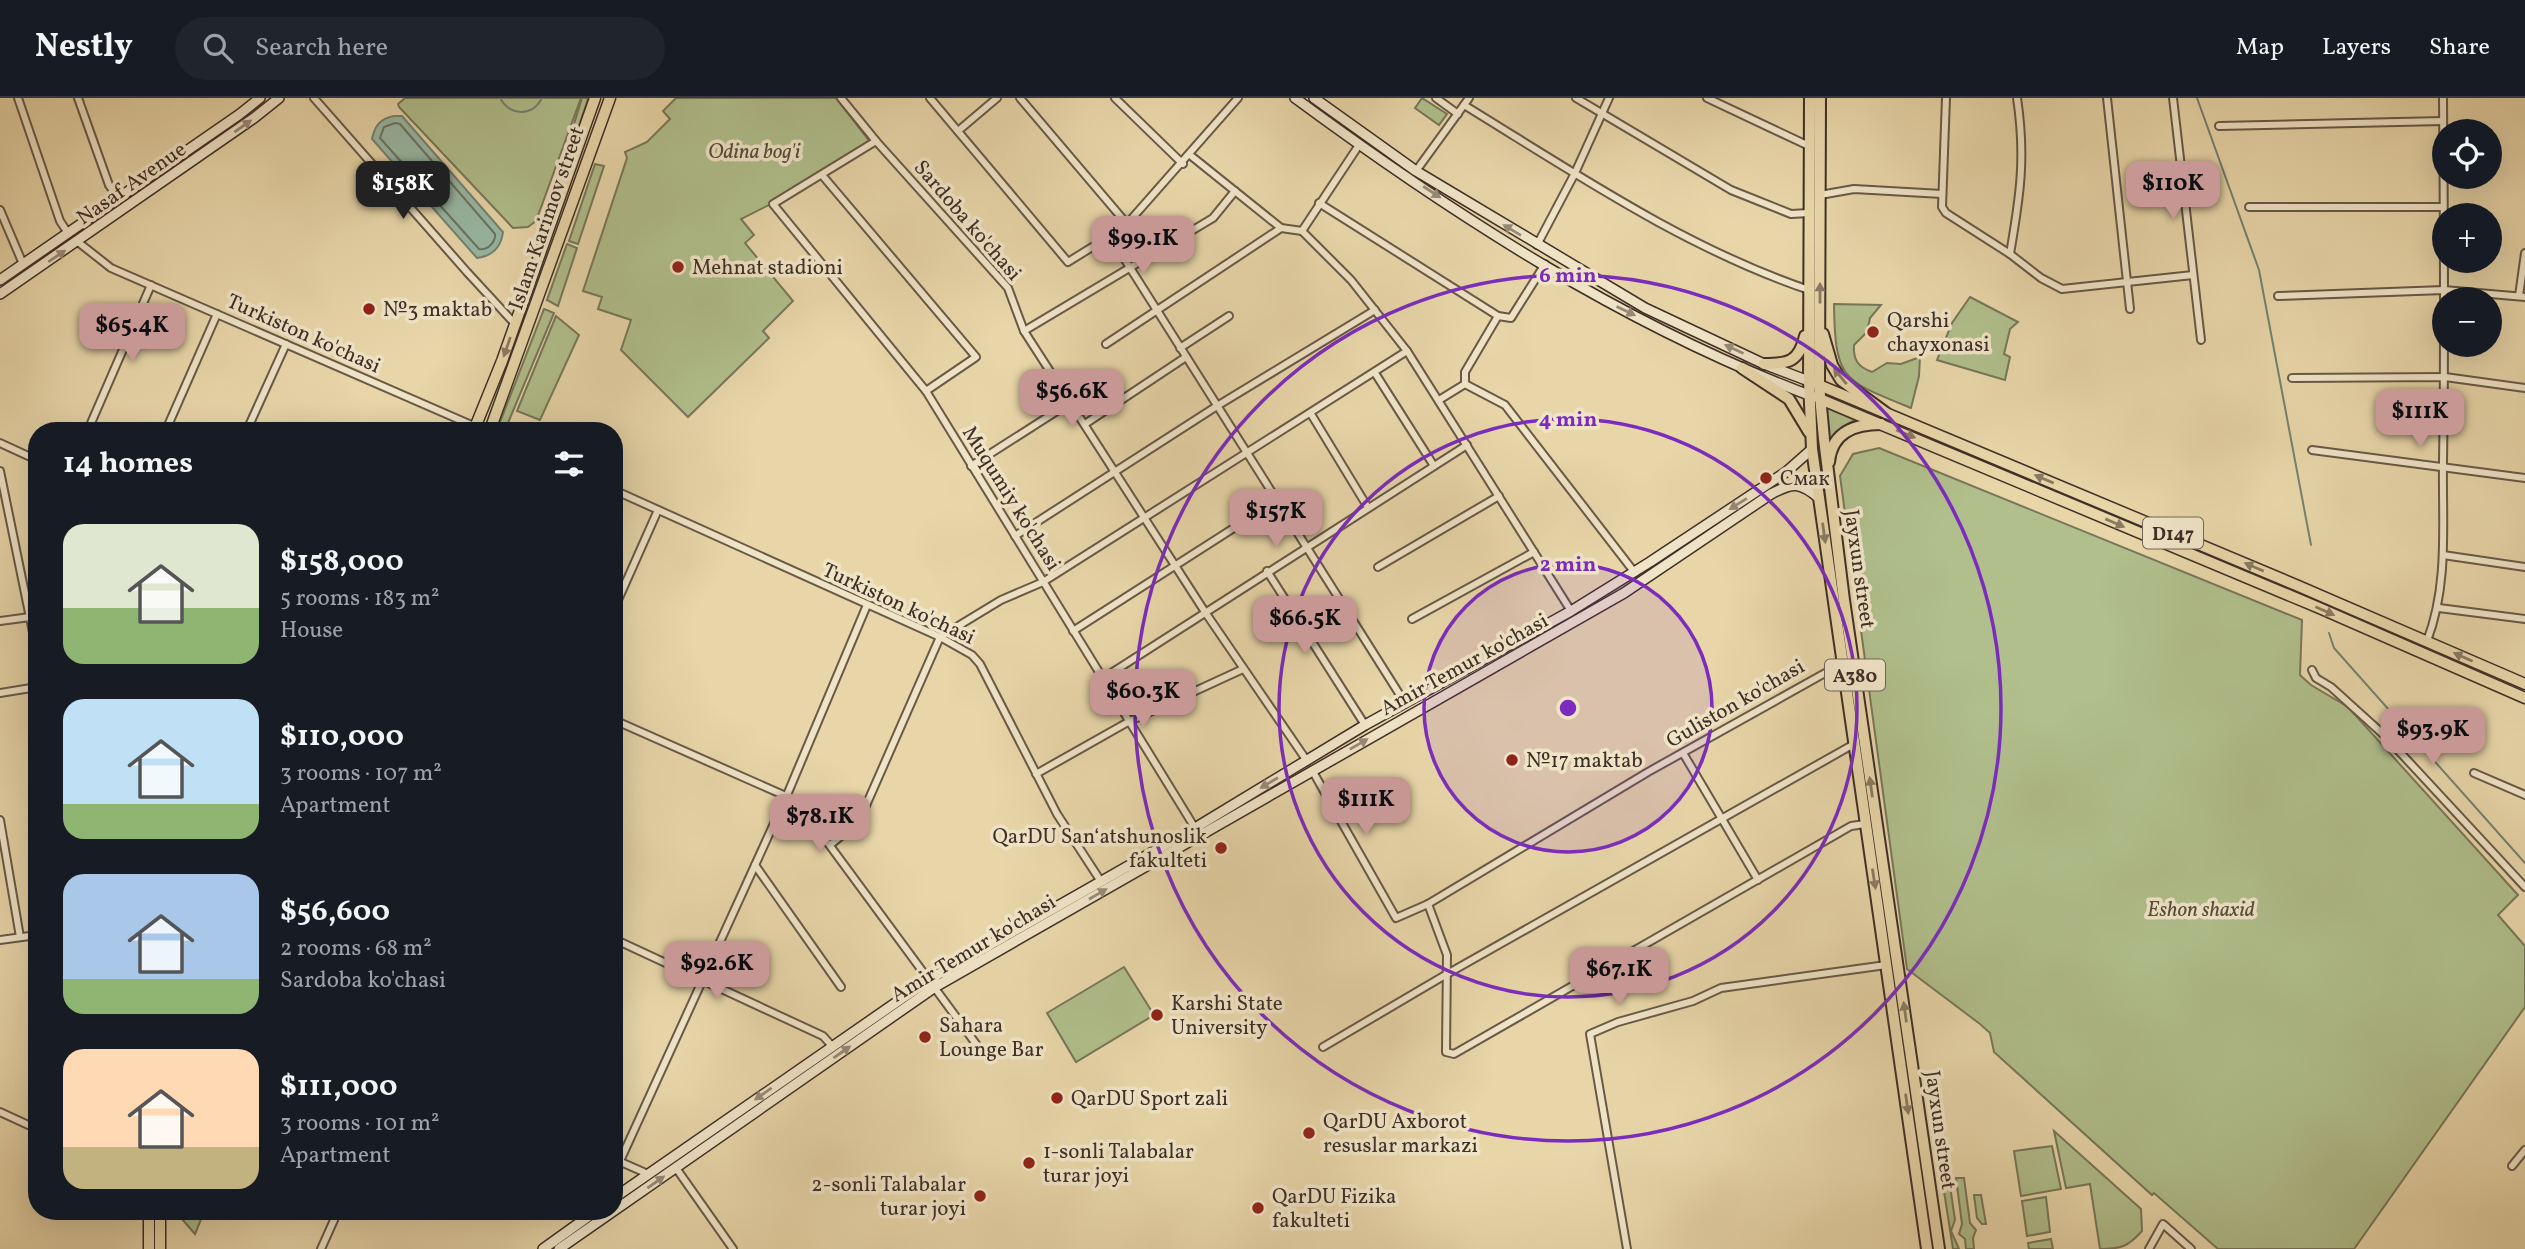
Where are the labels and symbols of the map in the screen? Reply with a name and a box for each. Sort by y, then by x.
one-way arrow [234,119,252,133]
street label: Islam Karimov street [502,123,592,314]
street label: Nasaf Avenue [71,136,192,233]
park label: Odina bog'i [708,138,801,167]
street label: Sardoba ko'chasi [906,154,1028,288]
pin: $158K [354,162,452,221]
pin: $110K [2124,162,2222,221]
one-way arrow [1422,186,1441,199]
pin: $99.1K [1086,216,1200,276]
one-way arrow [1502,223,1522,236]
one-way arrow [47,250,66,263]
place label: Mehnat stadioni [692,254,843,283]
marker: Mehnat stadioni [670,259,686,275]
text: 6 min [1539,262,1597,291]
one-way arrow [1814,282,1826,304]
street label: Turkiston ko'chasi [222,287,385,381]
place label: №3 maktab [383,296,492,325]
marker: №3 maktab [361,301,377,317]
pin: $65.4K [75,303,189,363]
one-way arrow [1616,305,1636,316]
place label: Qarshi chayxonasi [1887,307,1990,360]
marker: Qarshi chayxonasi [1865,324,1881,340]
one-way arrow [501,337,512,358]
one-way arrow [1723,344,1744,355]
one-way arrow [1833,367,1848,384]
pin: $56.6K [1015,370,1129,429]
pin: $111K [2371,390,2469,449]
text: 4 min [1539,406,1597,435]
street label: Muqumiy ko'chasi [954,421,1067,577]
one-way arrow [1895,429,1916,440]
place label: Смак [1780,465,1830,494]
marker: Смак [1758,470,1774,486]
one-way arrow [2033,473,2054,484]
pin: $157K [1227,490,1325,549]
one-way arrow [1728,497,1747,510]
street label: Jayxun street [1836,508,1881,631]
one-way arrow [2105,518,2126,529]
road number: D147 [2143,518,2203,548]
one-way arrow [1818,522,1829,544]
text: 2 min [1540,551,1596,580]
street label: Turkiston ko'chasi [817,556,979,652]
one-way arrow [2243,561,2264,572]
pin: $66.5K [1248,596,1362,656]
one-way arrow [2315,605,2335,617]
street label: Amir Temur ko'chasi [1375,607,1554,724]
one-way arrow [2452,651,2473,662]
street label: Guliston ko'chasi [1661,653,1810,756]
road number: A380 [1825,660,1885,690]
pin: $60.3K [1086,670,1200,729]
centre of rings [1556,696,1580,720]
pin: $93.9K [2376,708,2490,767]
one-way arrow [1349,738,1369,750]
place label: №17 maktab [1526,747,1643,776]
marker: №17 maktab [1504,752,1520,768]
one-way arrow [1866,776,1877,798]
one-way arrow [1260,777,1279,790]
pin: $111K [1317,778,1415,837]
pin: $78.1K [763,794,877,854]
place label: QarDU San‘atshunoslik fakulteti [992,823,1208,876]
marker: QarDU San‘atshunoslik fakulteti [1213,840,1229,856]
one-way arrow [1868,868,1879,890]
street label: Amir Temur ko'chasi [886,888,1062,1010]
one-way arrow [1089,888,1108,900]
park label: Eshon shaxid [2147,896,2255,925]
pin: $92.6K [660,942,774,1001]
pin: $67.1K [1562,948,1676,1007]
place label: Karshi State University [1171,990,1283,1043]
one-way arrow [1899,1001,1910,1023]
marker: Karshi State University [1149,1007,1165,1023]
place label: Sahara Lounge Bar [939,1012,1044,1065]
marker: Sahara Lounge Bar [917,1029,933,1045]
one-way arrow [833,1045,851,1059]
street label: Jayxun street [1917,1069,1962,1192]
place label: QarDU Sport zali [1071,1085,1228,1114]
one-way arrow [754,1087,772,1101]
marker: QarDU Sport zali [1049,1090,1065,1106]
one-way arrow [1902,1093,1913,1115]
place label: QarDU Axborot resuslar markazi [1323,1108,1478,1161]
marker: QarDU Axborot resuslar markazi [1301,1125,1317,1141]
place label: 1-sonli Talabalar turar joyi [1043,1138,1194,1191]
marker: 1-sonli Talabalar turar joyi [1021,1155,1037,1171]
place label: 2-sonli Talabalar turar joyi [811,1171,966,1224]
one-way arrow [647,1175,665,1189]
place label: QarDU Fizika fakulteti [1272,1183,1397,1236]
marker: 2-sonli Talabalar turar joyi [972,1188,988,1204]
marker: QarDU Fizika fakulteti [1250,1200,1266,1216]

